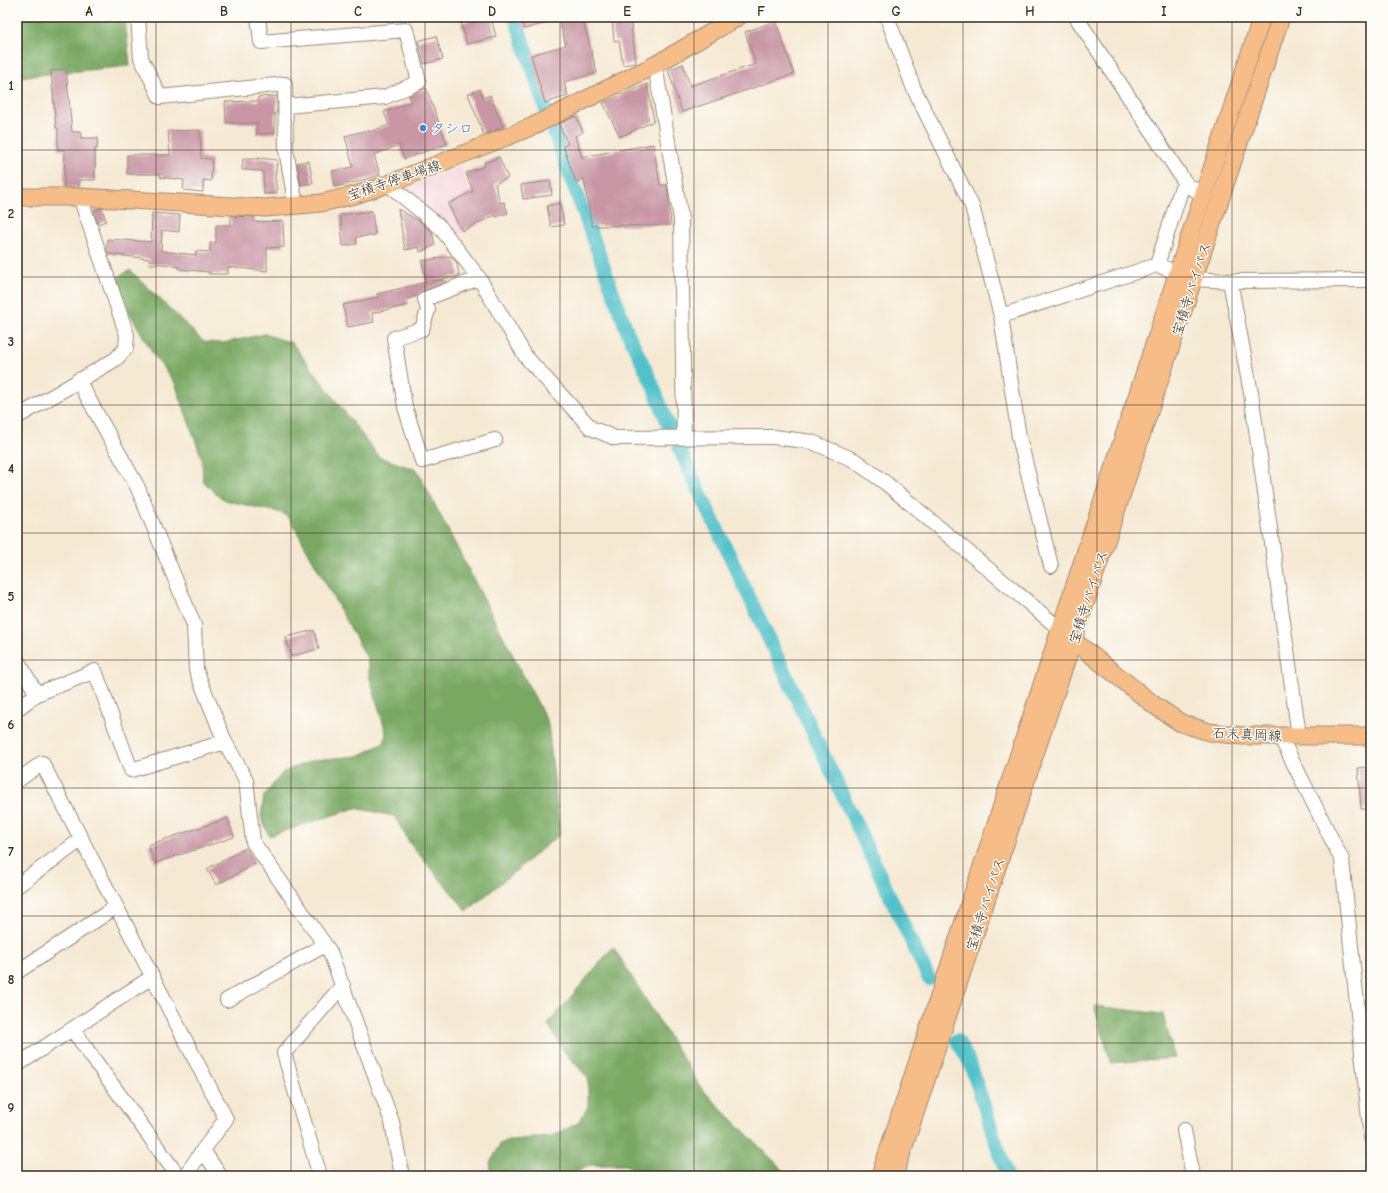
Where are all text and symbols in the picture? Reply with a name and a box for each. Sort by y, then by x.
text: A [85,4,93,19]
text: B [220,4,228,19]
text: C [354,4,362,19]
text: D [488,4,496,19]
text: E [623,4,631,19]
text: F [757,4,765,19]
text: G [891,4,901,19]
text: H [1025,4,1035,19]
text: I [1161,4,1167,19]
text: J [1296,4,1302,19]
text: 1 [8,78,14,93]
place label: タシロ [431,120,473,137]
marker: タシロ [418,123,428,133]
street label: 宝積寺停車場線 [345,156,443,204]
text: 2 [8,206,14,221]
street label: 宝積寺バイパス [1168,240,1215,338]
text: 3 [8,334,14,349]
text: 4 [8,461,14,476]
street label: 宝積寺バイパス [1065,548,1112,646]
text: 5 [8,589,15,604]
text: 6 [8,717,15,732]
street label: 石末真岡線 [1212,724,1282,745]
text: 7 [8,844,14,859]
street label: 宝積寺バイパス [962,855,1009,953]
text: 8 [8,972,14,987]
text: 9 [8,1100,15,1115]

